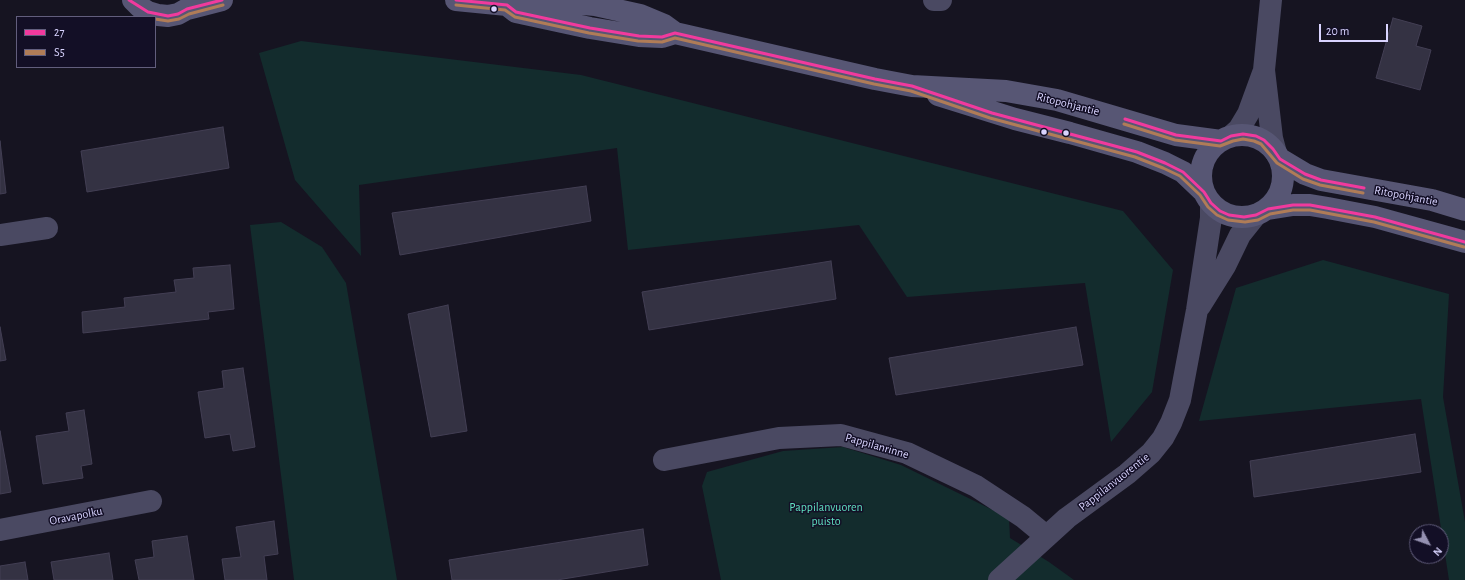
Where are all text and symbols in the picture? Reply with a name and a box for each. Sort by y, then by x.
unlabelled marker [489,4,499,14]
legend [16,16,156,68]
scale bar [1321,16,1390,42]
text: 20 m [1326,25,1349,37]
text: 27 [54,26,64,38]
text: S5 [54,46,65,58]
street label: Ritopohjantie [1035,89,1101,119]
unlabelled marker [1039,127,1049,137]
unlabelled marker [1061,128,1071,138]
street label: Ritopohjantie [1373,183,1439,209]
street label: Pappilanrinne [843,430,911,462]
street label: Pappilanvuorentie [1076,450,1152,514]
park label: Pappilanvuoren puisto [789,500,863,528]
street label: Oravapolku [48,504,104,528]
north arrow [1409,524,1449,564]
text: N [1431,545,1444,558]

